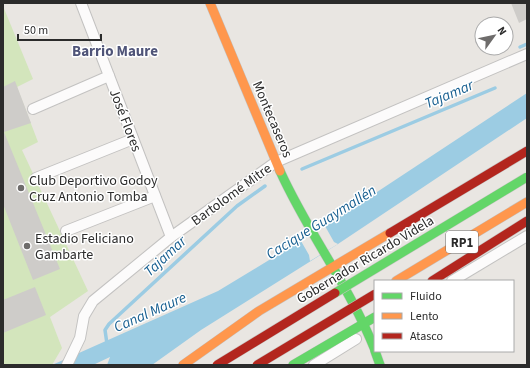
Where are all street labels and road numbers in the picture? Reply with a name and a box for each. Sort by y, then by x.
street label: Montecaseros [247,78,297,161]
street label: José Flores [104,86,146,155]
street label: Bartolomé Mitre [187,159,276,231]
street label: Gobernador Ricardo Videla [293,211,438,309]
road number: RP1 [446,231,478,253]

